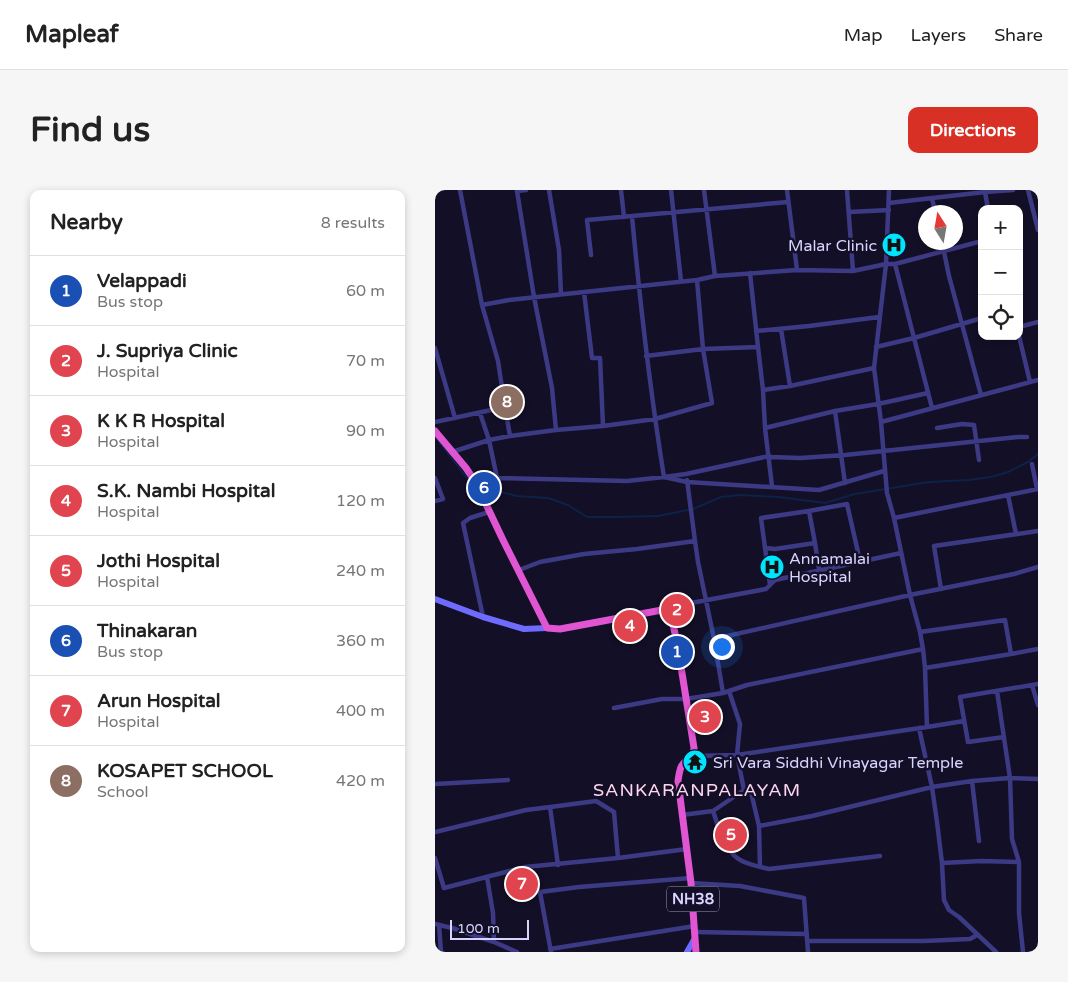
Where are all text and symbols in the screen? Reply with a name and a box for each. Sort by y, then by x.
text: Mapleaf [25,20,119,49]
text: Map [844,24,883,46]
text: Layers [911,24,966,46]
text: Share [994,24,1043,46]
button: Directions [908,107,1038,153]
text: Find us [30,109,150,151]
north arrow [918,205,963,250]
map controls [978,205,1023,340]
button: + [978,205,1023,250]
text: Nearby [50,210,123,235]
text: 8 results [321,213,385,233]
hospital icon: Malar Clinic [881,232,907,258]
place label: Malar Clinic [788,236,877,256]
button: − [978,250,1023,295]
text: Velappadi [97,270,187,292]
text: 1 [61,281,71,301]
text: 60 m [346,281,385,301]
text: Bus stop [97,292,163,312]
button: locate [978,295,1023,340]
text: J. Supriya Clinic [97,340,238,362]
text: 2 [61,351,71,371]
text: 70 m [346,351,385,371]
text: Hospital [97,362,159,382]
pin: 8 [491,383,523,421]
text: K K R Hospital [97,410,225,432]
text: 3 [61,421,71,441]
text: 90 m [346,421,385,441]
text: Hospital [97,432,159,452]
pin: 6 [468,469,500,507]
text: S.K. Nambi Hospital [97,480,275,502]
text: 4 [61,491,71,511]
text: 120 m [336,491,385,511]
text: Hospital [97,502,159,522]
place label: Annamalai Hospital [789,549,870,587]
text: Jothi Hospital [97,550,220,572]
hospital icon: Annamalai Hospital [759,554,785,580]
text: 5 [61,561,71,581]
text: 240 m [336,561,385,581]
text: Hospital [97,572,159,592]
pin: 2 [661,591,693,629]
pin: 4 [614,607,646,645]
text: Thinakaran [97,620,197,642]
text: 6 [61,631,71,651]
text: 360 m [336,631,385,651]
pin: 1 [661,633,693,671]
your location [709,634,735,660]
text: Bus stop [97,642,163,662]
text: Arun Hospital [97,690,221,712]
pin: 3 [689,698,721,736]
text: 7 [61,701,71,721]
text: 400 m [336,701,385,721]
text: Hospital [97,712,159,732]
temple icon: Sri Vara Siddhi Vinayagar Temple [682,749,708,775]
place label: Sri Vara Siddhi Vinayagar Temple [713,753,963,773]
text: KOSAPET SCHOOL [97,760,273,782]
text: 8 [61,771,71,791]
text: 420 m [336,771,385,791]
district label: SANKARANPALAYAM [593,779,801,801]
text: School [97,782,149,802]
pin: 5 [715,816,747,854]
pin: 7 [506,865,538,903]
road number: NH38 [667,886,719,912]
scale bar [450,917,529,940]
text: 100 m [457,920,500,937]

